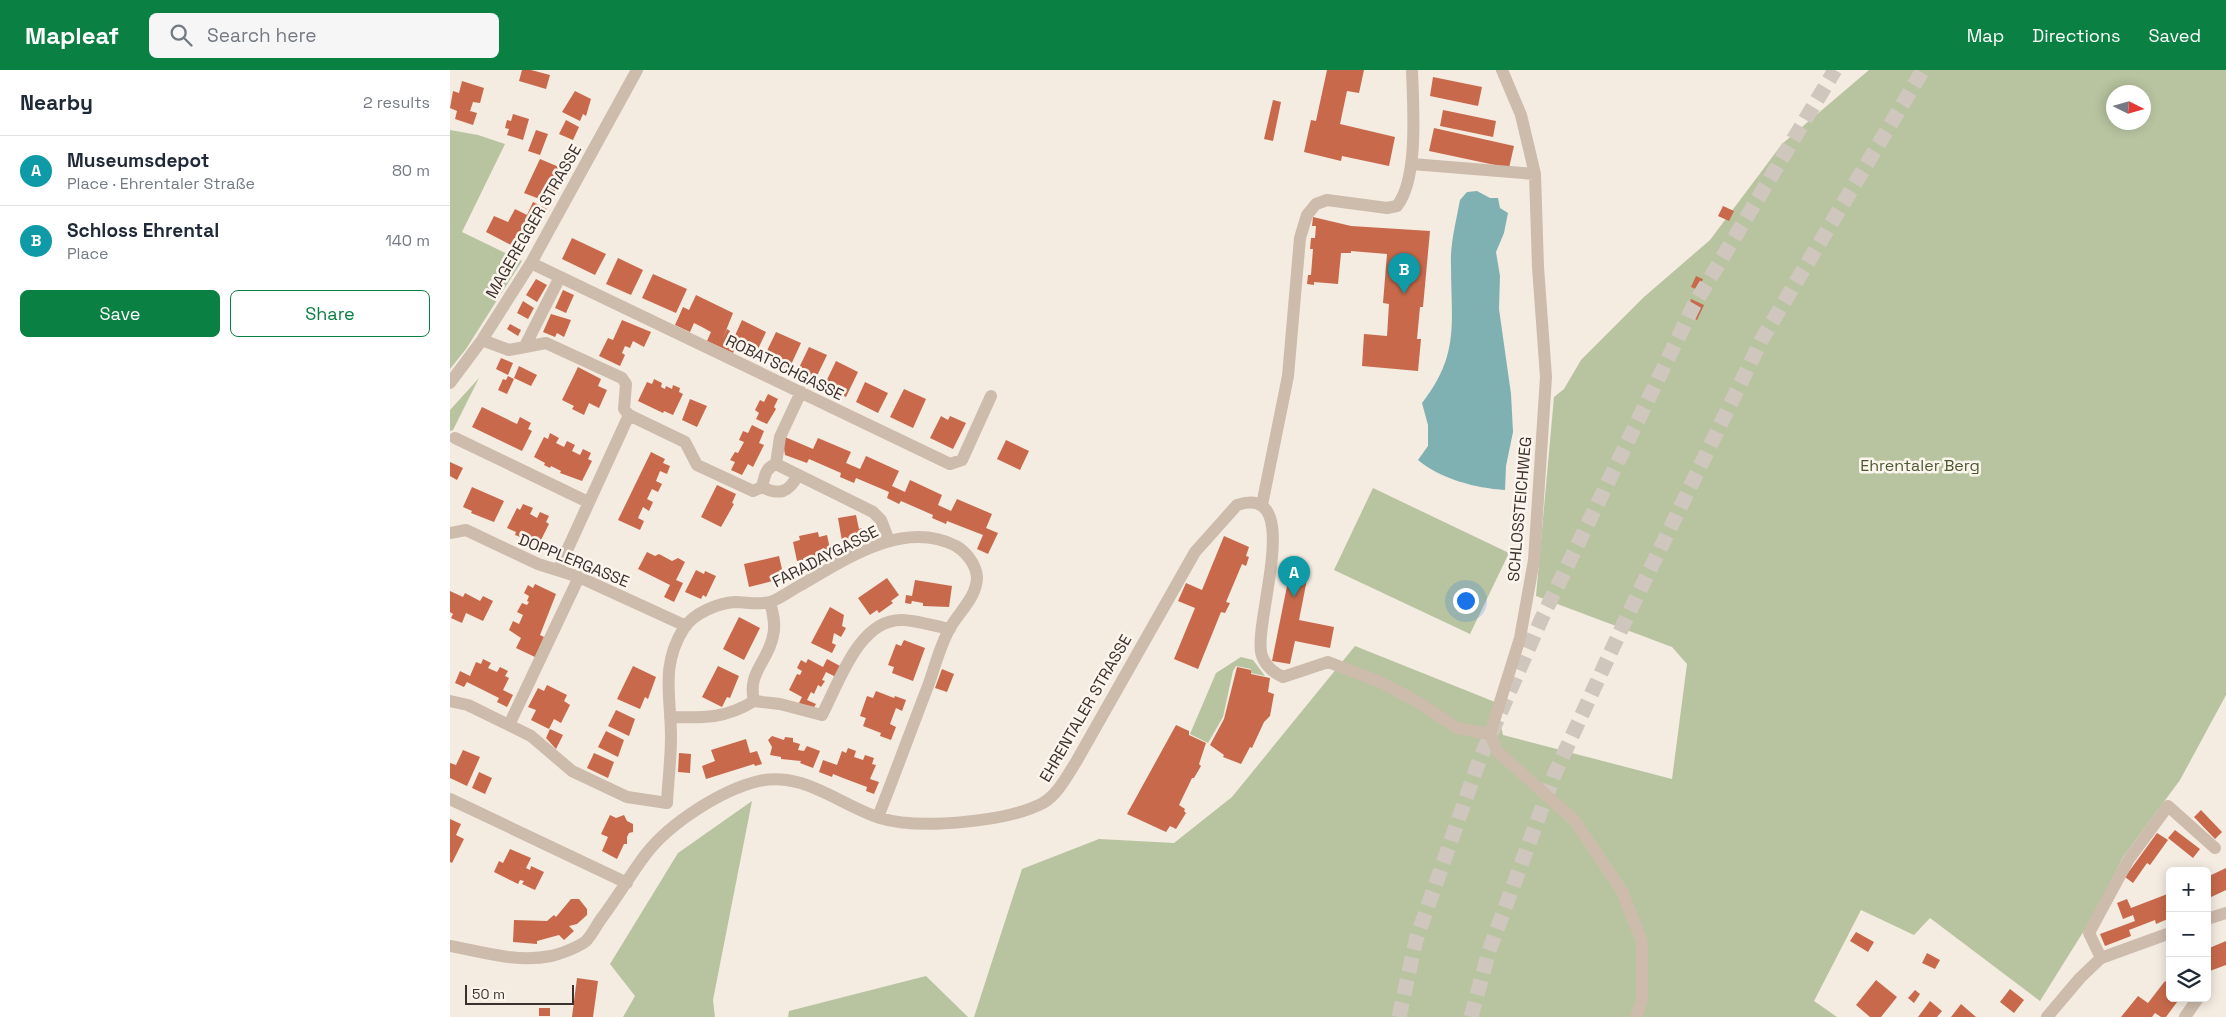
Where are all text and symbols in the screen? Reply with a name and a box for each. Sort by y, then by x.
search box [149,13,499,58]
text: Mapleaf [25,20,119,51]
icon: search [167,21,195,49]
text: Search here [207,23,317,48]
text: Map [1967,24,2004,47]
text: Directions [2032,24,2121,47]
text: Saved [2149,24,2201,47]
north arrow [2106,85,2151,130]
text: Nearby [20,89,93,116]
text: 2 results [363,92,430,113]
street label: MAGEREGGER STRASSE [481,141,586,302]
text: Museumsdepot [67,148,209,173]
text: A [31,160,41,181]
text: 80 m [392,160,430,181]
text: Place · Ehrentaler Straße [67,173,255,194]
text: Schloss Ehrental [67,218,219,243]
text: B [31,230,41,251]
text: 140 m [385,230,430,251]
text: Place [67,243,109,264]
pin: B [1388,253,1420,294]
button: Save [20,290,220,337]
button: Share [230,290,430,337]
street label: ROBATSCHGASSE [722,330,847,405]
street label: SCHLOSSTEICHWEG [1503,436,1536,582]
park label: Ehrentaler Berg [1860,455,1980,476]
street label: FARADAYGASSE [769,521,882,592]
street label: DOPPLERGASSE [515,529,632,592]
pin: A [1278,556,1310,597]
your location [1453,588,1479,614]
street label: EHRENTALER STRASSE [1035,631,1136,786]
map controls [2166,867,2211,1002]
button: + [2166,867,2211,912]
button: − [2166,912,2211,957]
button: layers [2166,957,2211,1002]
scale bar [465,982,574,1005]
text: 50 m [472,985,505,1003]

